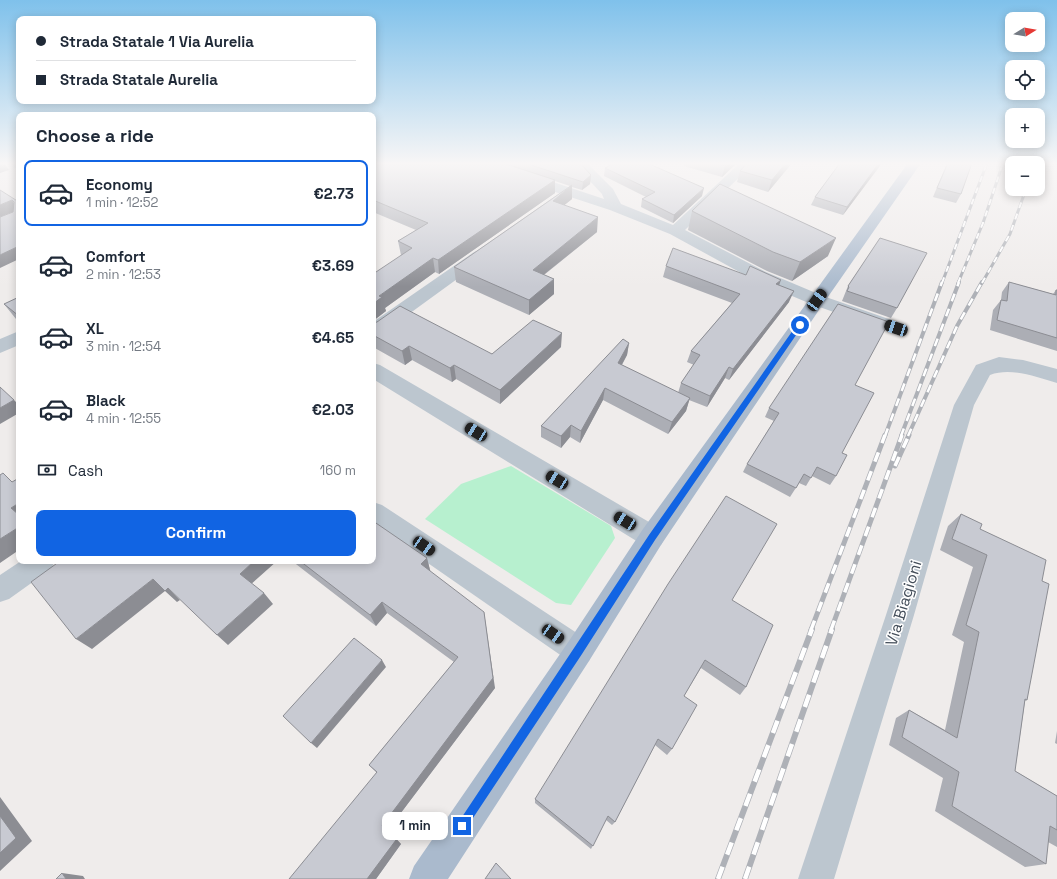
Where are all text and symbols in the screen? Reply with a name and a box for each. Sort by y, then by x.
north arrow [1005,12,1045,52]
map controls [1005,12,1045,196]
text: Strada Statale 1 Via Aurelia [60,32,254,51]
button: locate [1005,60,1045,100]
text: Strada Statale Aurelia [60,70,218,89]
button: + [1005,108,1045,148]
text: Choose a ride [36,124,154,147]
button: − [1005,156,1045,196]
icon: car [38,175,74,211]
text: Economy [86,175,153,194]
text: €2.73 [314,184,354,203]
text: 1 min · 12:52 [86,194,158,211]
icon: car [38,247,74,283]
text: Comfort [86,247,146,266]
text: €3.69 [312,256,354,275]
text: 2 min · 12:53 [86,266,161,283]
car [805,287,829,313]
route start [791,316,809,334]
car [883,318,909,338]
icon: car [38,319,74,355]
text: XL [86,319,104,338]
text: €4.65 [312,328,354,347]
text: 3 min · 12:54 [86,338,161,355]
icon: car [38,391,74,427]
text: Black [86,391,126,410]
text: €2.03 [312,400,354,419]
text: 4 min · 12:55 [86,410,161,427]
car [463,421,489,443]
icon: cash [36,459,58,481]
text: Cash [68,461,103,480]
text: 160 m [320,462,356,479]
car [544,469,570,491]
button: Confirm [36,510,356,556]
car [612,510,638,532]
car [411,534,437,558]
street label: Via Biagioni [881,558,926,649]
car [540,622,566,646]
callout: 1 min [382,812,448,840]
text: 1 min [399,817,431,834]
route end [453,817,471,835]

